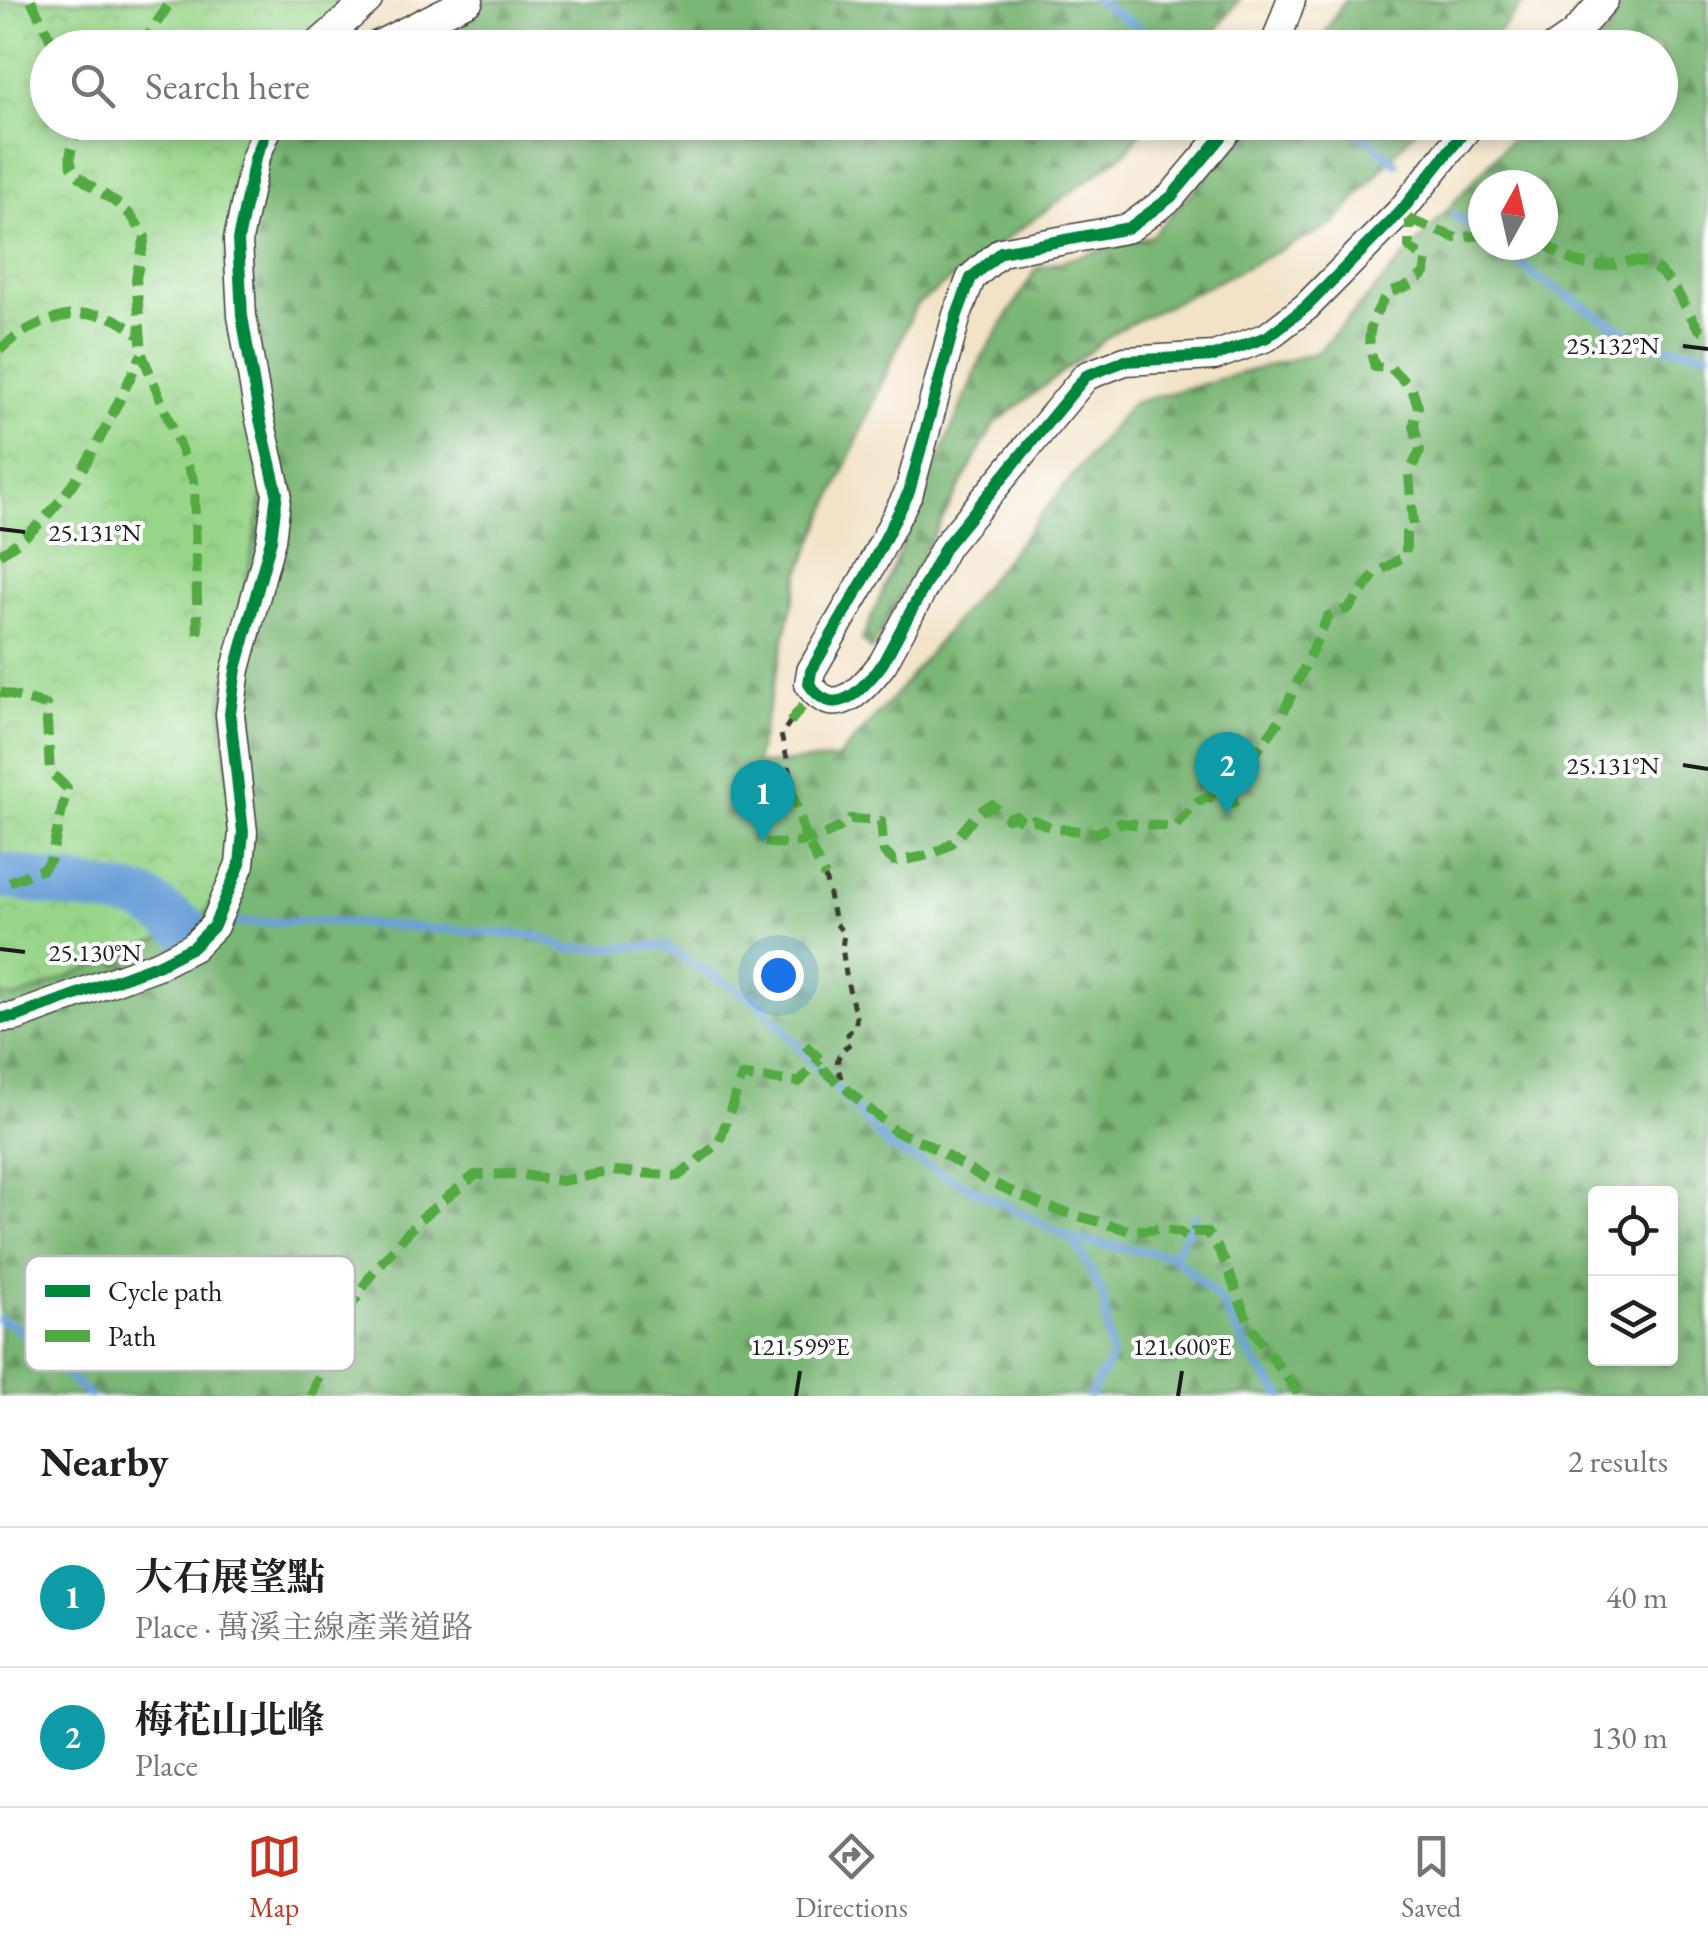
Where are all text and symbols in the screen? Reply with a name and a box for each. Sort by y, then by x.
search box [30,30,1678,140]
icon: search [65,58,120,113]
text: Search here [145,61,310,110]
north arrow [1468,170,1558,260]
text: 25.132°N [1567,329,1660,361]
text: 25.131°N [49,516,142,548]
pin: 2 [1194,732,1260,814]
text: 25.131°N [1567,749,1660,781]
pin: 1 [730,760,796,842]
text: 25.130°N [49,936,142,968]
your location [753,950,804,1001]
map controls [1588,1186,1678,1366]
button: locate [1588,1186,1678,1276]
legend [25,1256,355,1371]
text: Cycle path [108,1273,222,1309]
button: layers [1588,1276,1678,1366]
text: Path [108,1318,156,1354]
text: 121.599°E [750,1330,850,1362]
text: 121.600°E [1132,1330,1232,1362]
text: Nearby [40,1434,169,1489]
text: 2 results [1568,1440,1668,1482]
text: 大石展望點 [135,1552,325,1601]
text: 1 [64,1576,81,1618]
text: 40 m [1606,1576,1668,1618]
text: Place · 萬溪主線產業道路 [135,1606,473,1648]
text: 梅花山北峰 [135,1695,325,1744]
text: 2 [64,1716,81,1758]
text: 130 m [1591,1716,1668,1758]
text: Place [135,1744,198,1786]
tab: Map [247,1829,302,1925]
tab: Directions [795,1829,908,1925]
tab: Saved [1401,1829,1461,1925]

